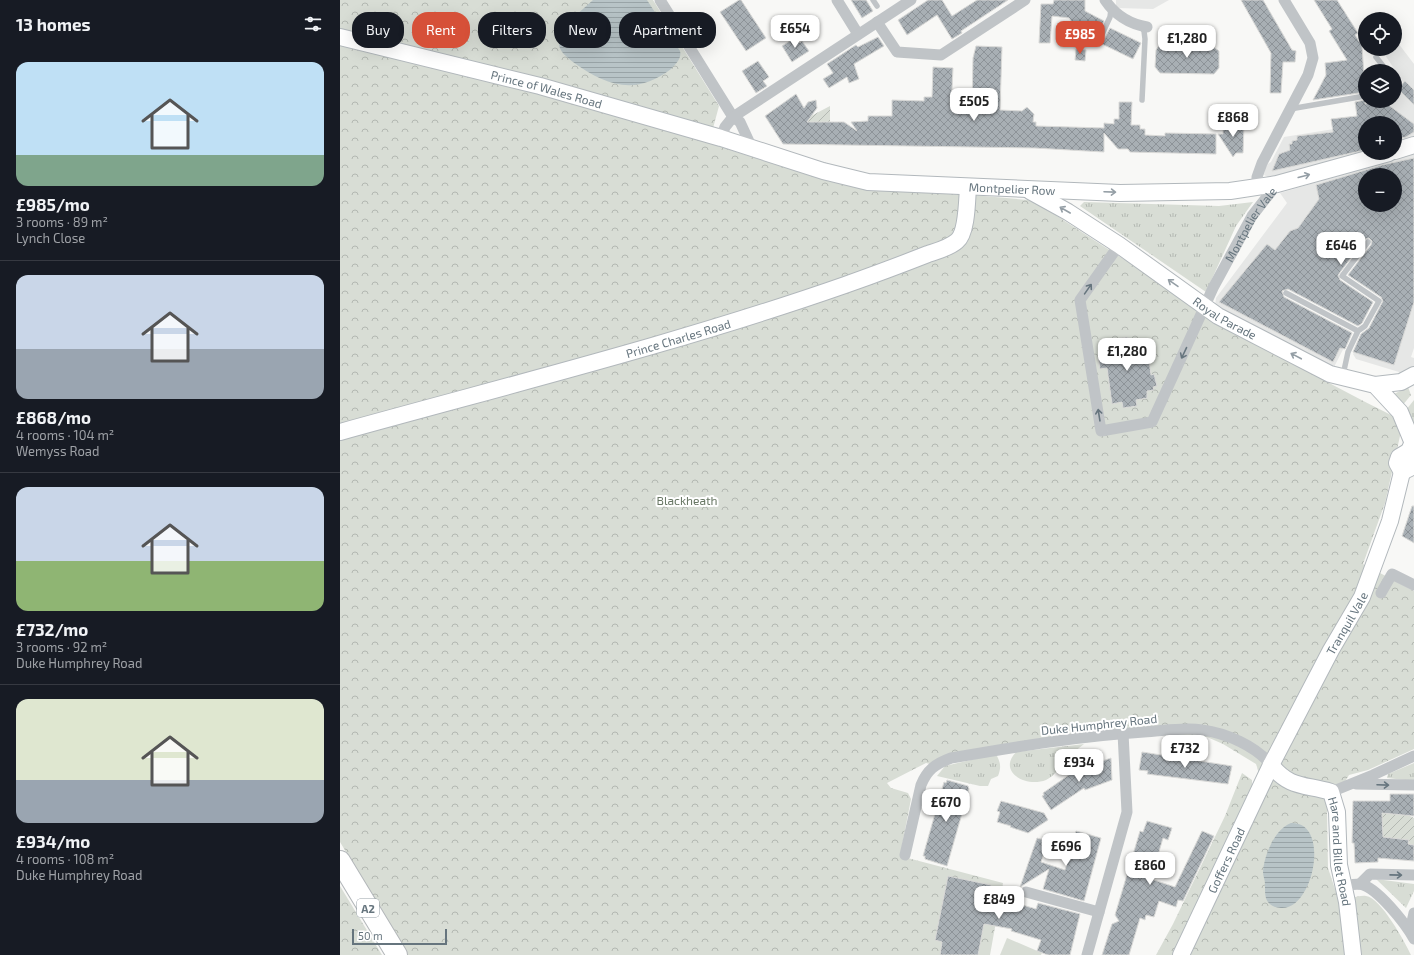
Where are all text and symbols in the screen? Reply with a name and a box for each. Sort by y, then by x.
chip: Buy [352,12,404,48]
chip: Rent [412,12,470,48]
chip: Filters [478,12,546,48]
chip: New [554,12,611,48]
chip: Apartment [619,12,716,48]
map controls [1358,12,1402,212]
button: locate [1358,12,1402,56]
icon: filters [302,13,324,35]
text: 13 homes [16,14,91,34]
pin: £654 [771,15,819,49]
text: £654 [780,20,810,36]
pin: £985 [1056,21,1104,55]
pin: £1,280 [1154,25,1220,59]
text: £985 [1065,26,1095,42]
text: £1,280 [1167,30,1207,46]
button: layers [1358,64,1402,108]
street label: Prince of Wales Road [489,67,604,111]
icon: home [134,88,206,160]
pin: £505 [950,88,998,122]
text: £505 [959,93,989,109]
pin: £868 [1209,104,1257,138]
text: £868 [1217,109,1249,125]
button: + [1358,116,1402,160]
button: − [1358,168,1402,212]
one-way arrow [1298,172,1311,180]
street label: Montpelier Row [969,179,1056,197]
street label: Montpelier Vale [1222,184,1279,264]
one-way arrow [1103,189,1116,196]
text: £985/mo [16,194,90,214]
one-way arrow [1059,206,1071,214]
text: 3 rooms · 89 m² [16,214,108,230]
text: Lynch Close [16,230,85,246]
pin: £646 [1317,232,1365,266]
text: £646 [1325,237,1357,253]
one-way arrow [1167,279,1178,287]
one-way arrow [1084,284,1092,295]
street label: Royal Parade [1191,294,1259,342]
icon: home [134,301,206,373]
street label: Prince Charles Road [624,316,732,360]
pin: £1,280 [1094,338,1160,372]
text: £1,280 [1107,343,1147,359]
one-way arrow [1180,346,1187,358]
one-way arrow [1290,352,1302,360]
text: £868/mo [16,407,91,427]
one-way arrow [1094,409,1102,422]
text: 4 rooms · 104 m² [16,427,114,443]
text: Wemyss Road [16,443,99,459]
park label: Blackheath [656,493,718,507]
icon: home [134,513,206,585]
street label: Tranquil Vale [1323,590,1370,657]
text: £732/mo [16,619,88,639]
text: 3 rooms · 92 m² [16,639,107,655]
text: Duke Humphrey Road [16,655,142,671]
street label: Duke Humphrey Road [1040,711,1158,737]
icon: home [134,725,206,797]
pin: £732 [1161,735,1209,769]
text: £732 [1170,740,1200,756]
pin: £934 [1055,749,1103,783]
text: £934 [1064,754,1094,770]
one-way arrow [1376,781,1389,788]
pin: £670 [922,789,970,823]
text: £670 [931,794,961,810]
street label: Hare and Billet Road [1326,795,1354,907]
street label: Goffers Road [1205,825,1247,895]
text: £934/mo [16,831,90,851]
pin: £696 [1042,833,1090,867]
text: £696 [1051,838,1081,854]
text: 4 rooms · 108 m² [16,851,114,867]
pin: £860 [1126,852,1174,886]
text: £860 [1134,857,1166,873]
text: Duke Humphrey Road [16,867,142,883]
one-way arrow [1389,871,1402,878]
pin: £849 [975,886,1023,920]
text: £849 [983,891,1015,907]
road number: A2 [357,899,379,917]
scale bar [352,927,447,946]
text: 50 m [358,929,383,942]

